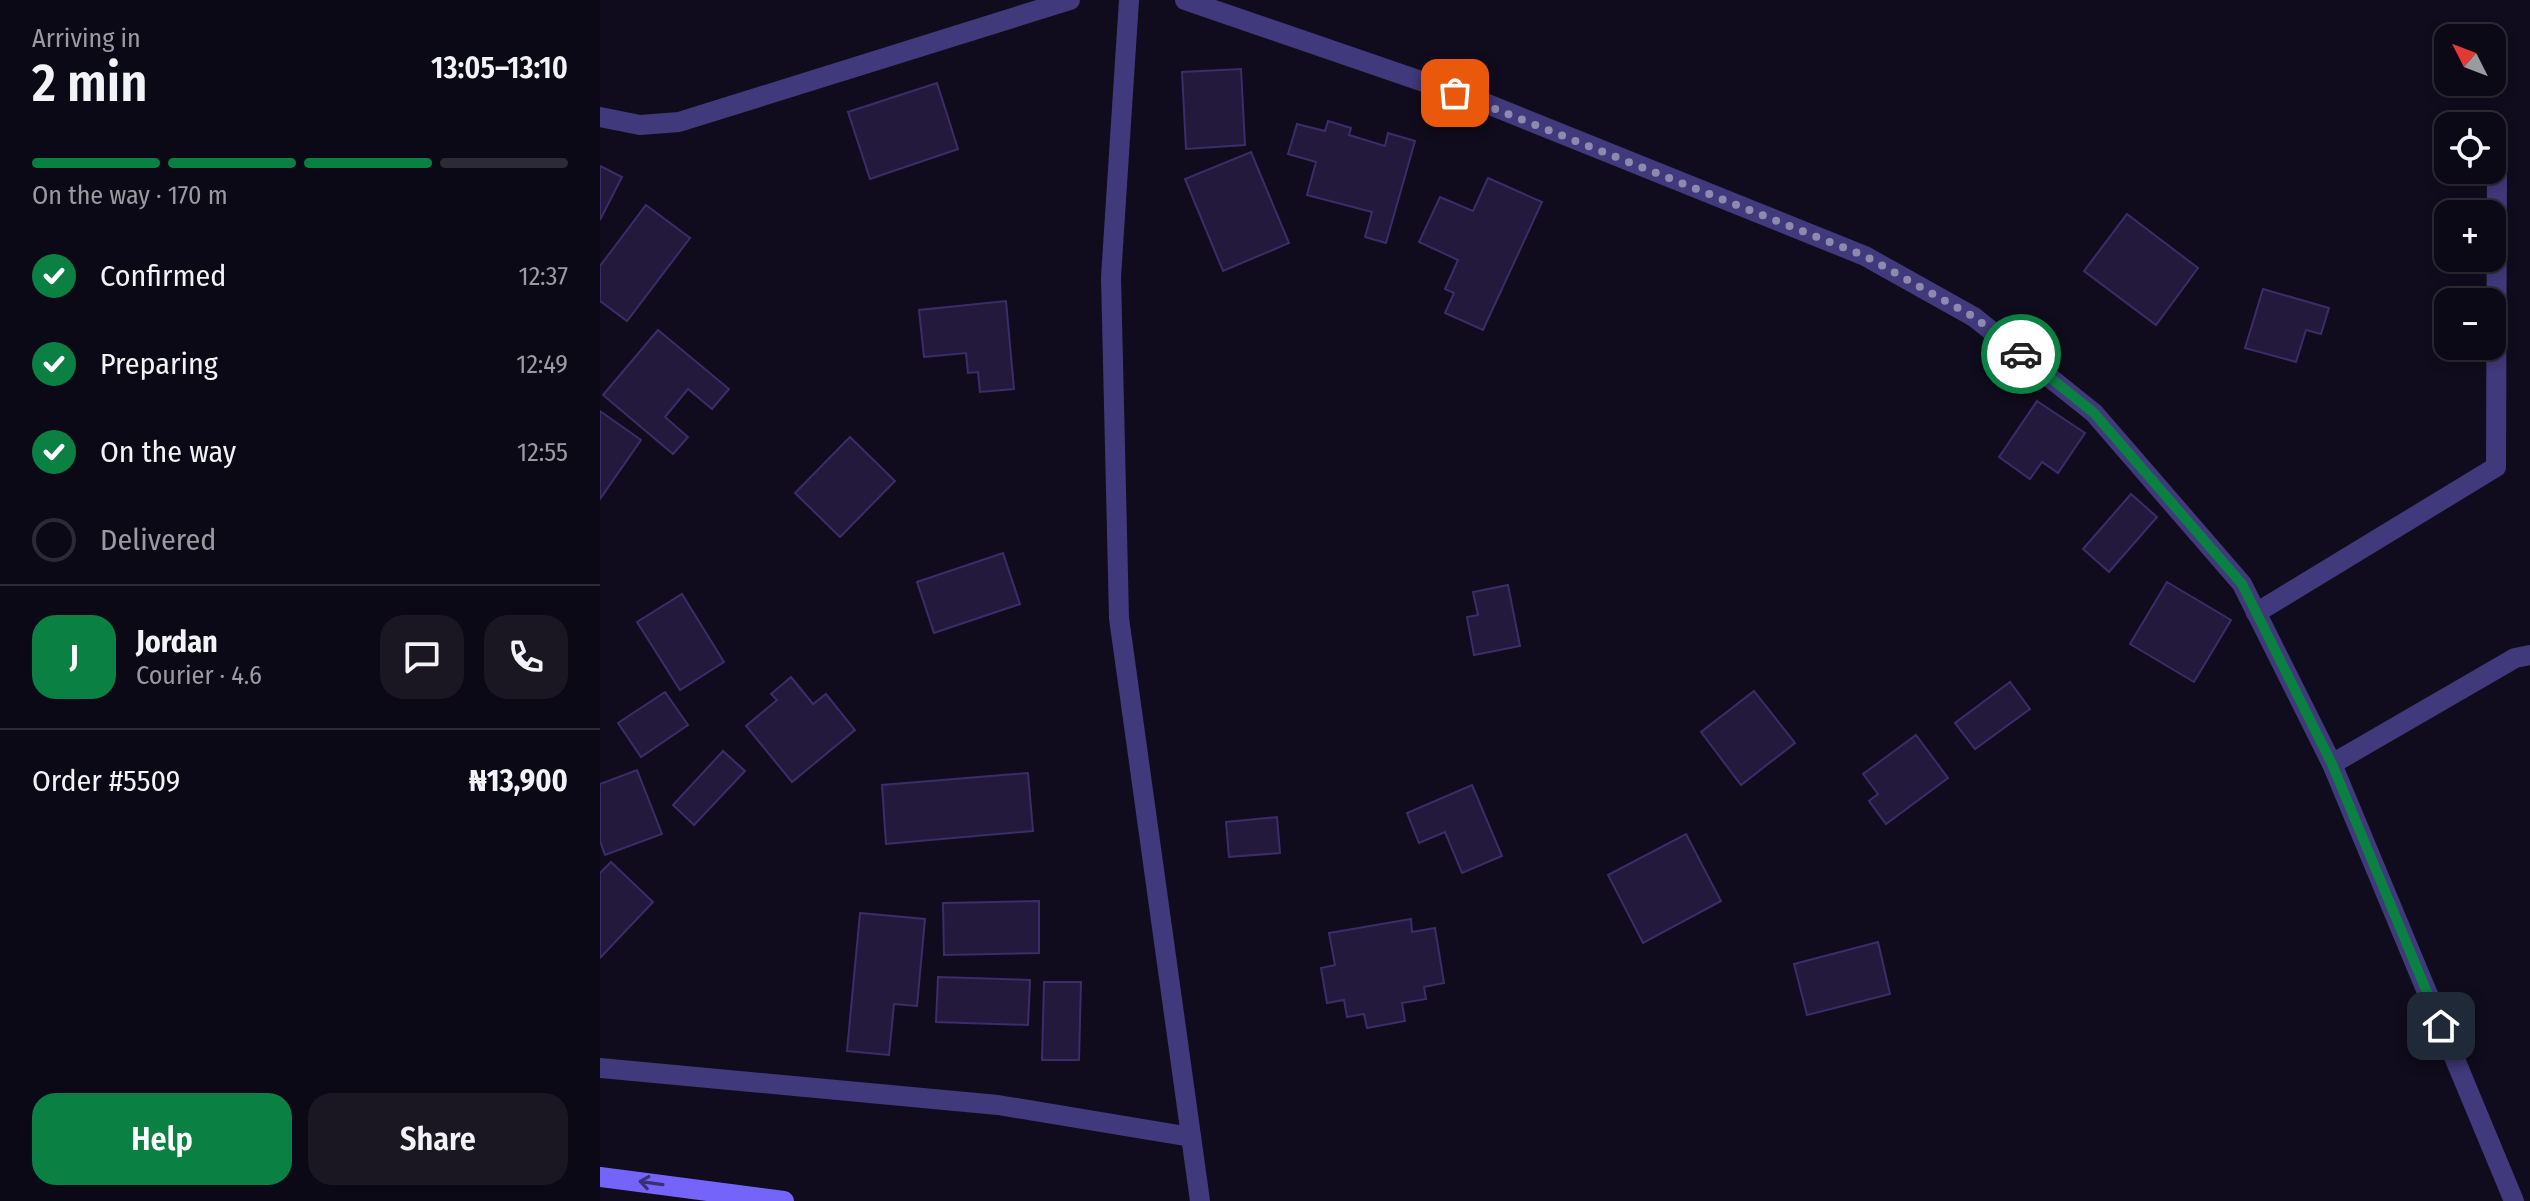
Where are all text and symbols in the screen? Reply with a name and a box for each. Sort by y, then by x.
text: Arriving in [32,23,141,54]
north arrow [2434,24,2506,96]
map controls [2434,24,2506,360]
text: 13:05–13:10 [431,50,568,86]
text: 2 min [32,52,148,115]
pin [1421,59,1489,127]
icon: bag [1433,71,1477,115]
button: locate [2434,112,2506,184]
text: On the way · 170 m [32,180,228,211]
button: + [2434,200,2506,272]
icon: check [32,254,76,298]
text: Confirmed [100,258,226,294]
text: 12:37 [519,261,568,292]
button: − [2434,288,2506,360]
courier [1981,314,2061,394]
icon: car [1999,332,2043,376]
icon: check [32,342,76,386]
text: Preparing [100,346,218,382]
text: 12:49 [516,349,568,380]
icon: check [32,430,76,474]
text: On the way [100,434,236,470]
text: 12:55 [517,437,568,468]
text: Delivered [100,522,216,558]
button: chat [380,615,464,699]
button: phone [484,615,568,699]
text: Jordan [136,624,218,660]
text: J [70,639,78,675]
text: Courier · 4.6 [136,660,262,691]
text: Order #5509 [32,763,180,799]
text: ₦13,900 [469,763,568,799]
pin [2407,992,2475,1060]
icon: home [2419,1004,2463,1048]
button: Help [32,1093,292,1185]
button: Share [308,1093,568,1185]
one-way arrow [638,1176,665,1191]

